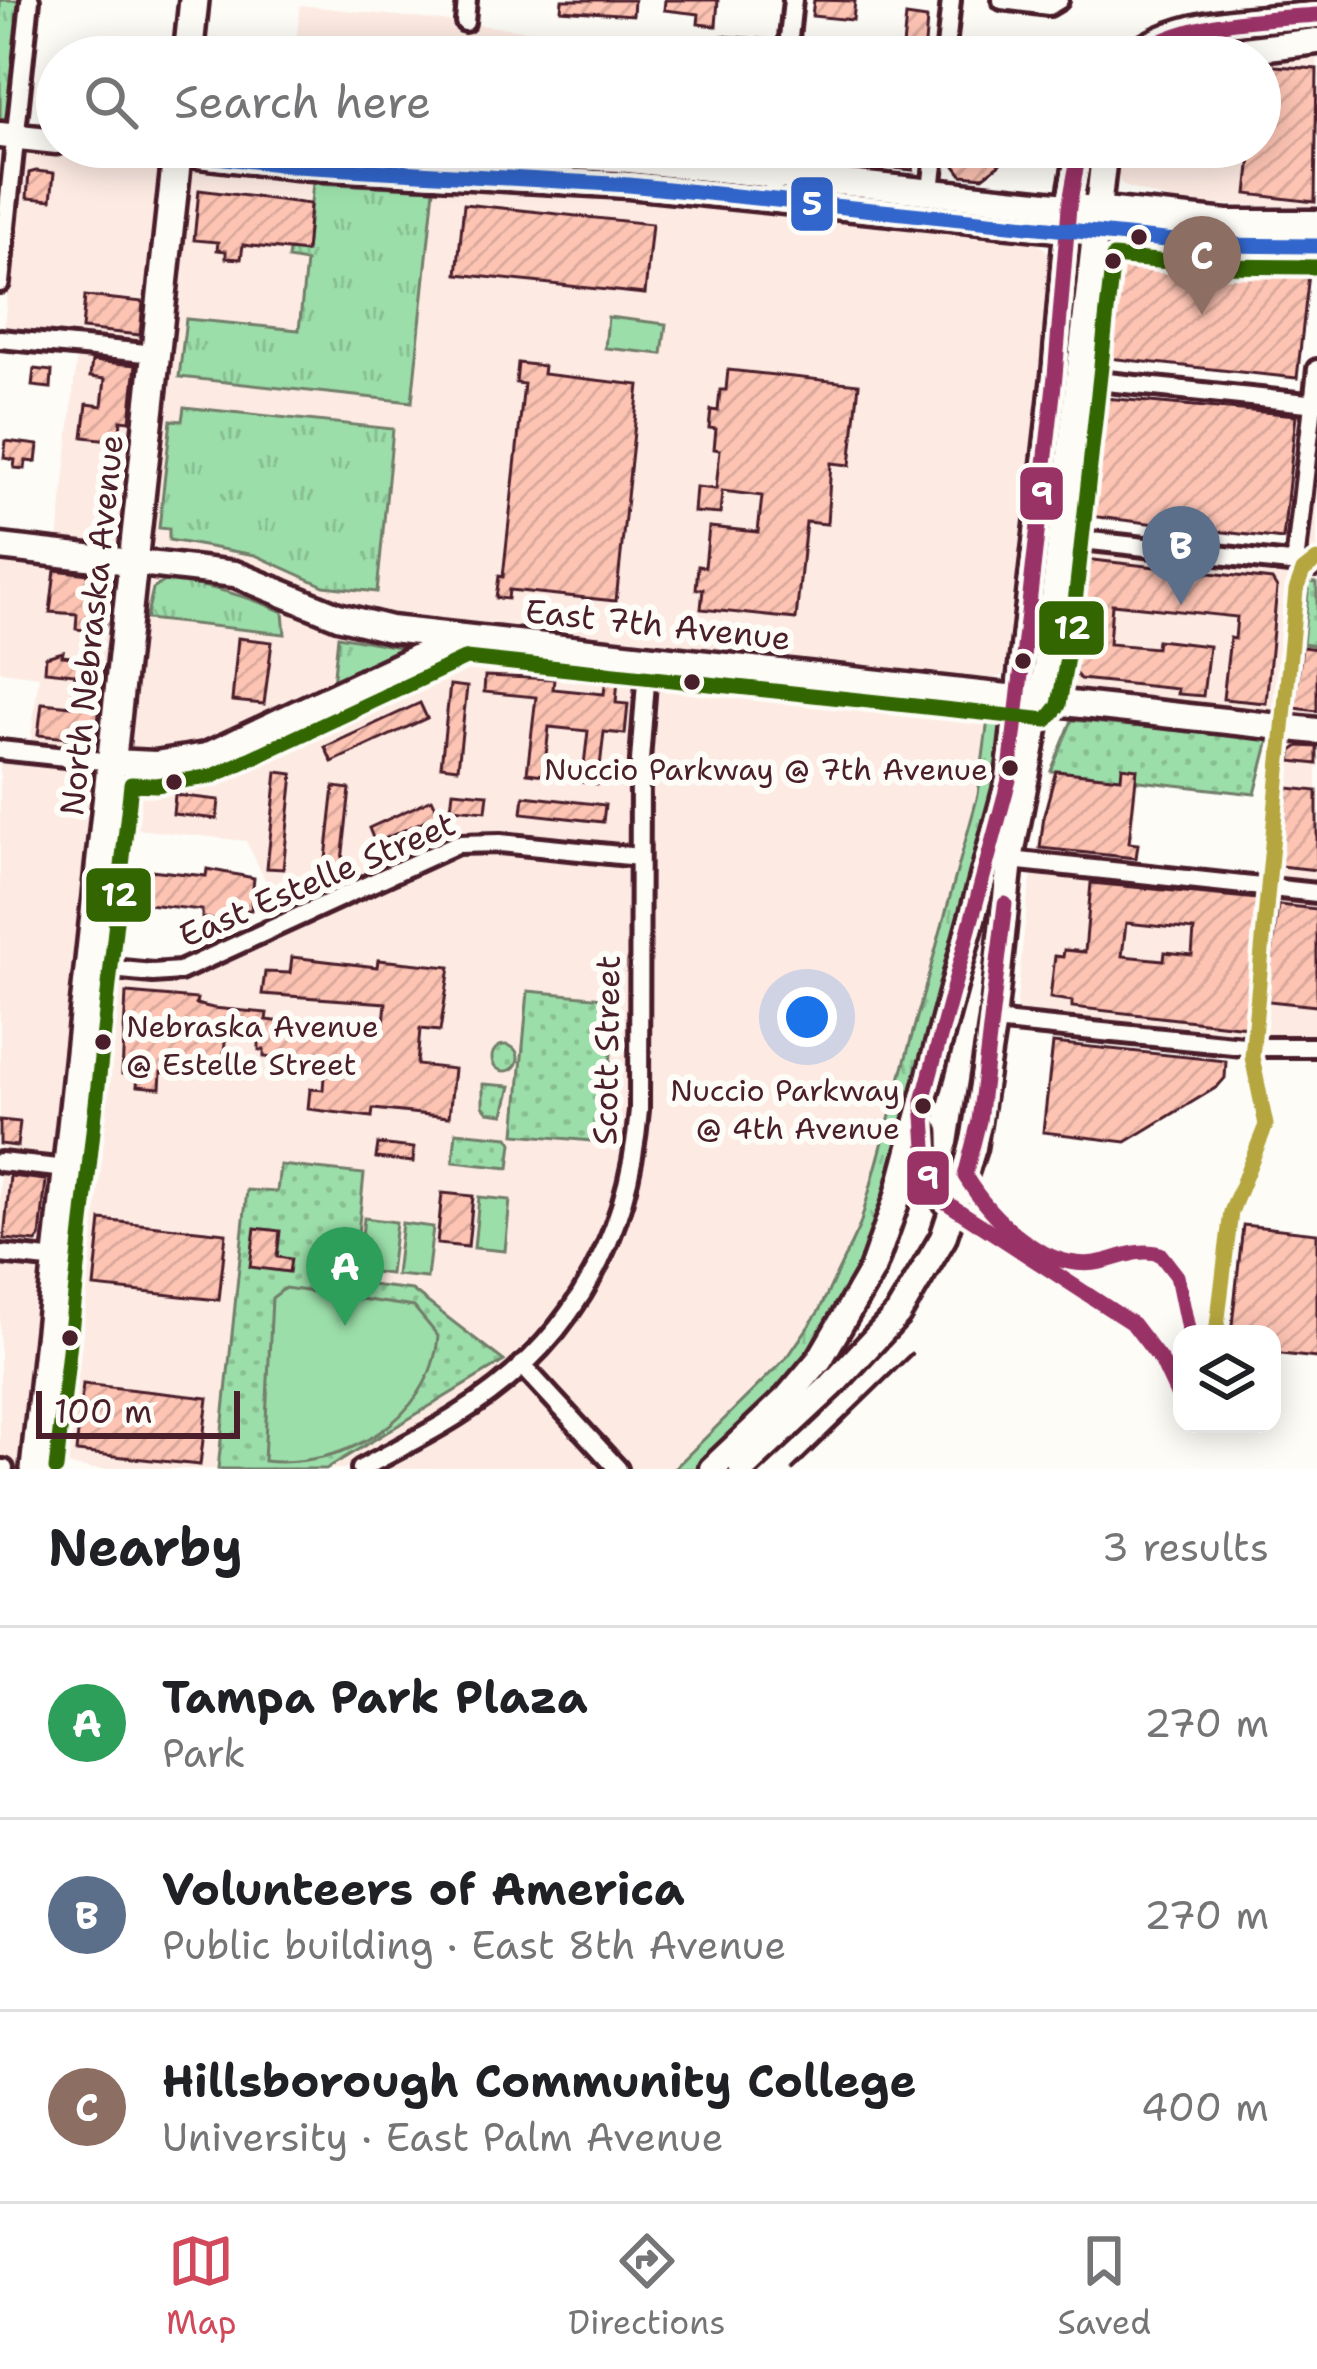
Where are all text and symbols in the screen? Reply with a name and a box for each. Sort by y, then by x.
search box [36,36,1281,168]
icon: search [78,69,144,135]
text: Search here [174,72,431,132]
line badge: 5 [789,175,835,233]
text: 5 [802,181,822,226]
pin: C [1163,216,1241,315]
unlabelled marker [1128,226,1150,248]
unlabelled marker [1102,250,1124,272]
street label: North Nebraska Avenue [49,432,134,818]
line badge: 9 [1018,465,1065,522]
text: 9 [1030,471,1054,516]
pin: B [1142,506,1220,605]
street label: East 7th Avenue [523,588,793,661]
line badge: 12 [1037,599,1106,657]
text: 12 [1053,605,1091,650]
unlabelled marker [1012,650,1034,672]
unlabelled marker [681,671,703,693]
place label: Nuccio Parkway @ 7th Avenue [544,749,988,790]
marker: Nuccio Parkway @ 7th Avenue [999,757,1021,779]
unlabelled marker [163,771,185,793]
street label: East Estelle Street [172,801,462,958]
line badge: 12 [84,866,153,924]
text: 12 [100,872,138,917]
street label: Scott Street [582,955,631,1145]
your location [777,987,837,1047]
place label: Nebraska Avenue @ Estelle Street [126,1006,379,1085]
marker: Nebraska Avenue @ Estelle Street [92,1031,114,1053]
place label: Nuccio Parkway @ 4th Avenue [670,1070,900,1149]
marker: Nuccio Parkway @ 4th Avenue [912,1095,934,1117]
line badge: 9 [905,1149,951,1207]
text: 9 [916,1155,940,1200]
pin: A [306,1227,384,1326]
map controls [1173,1325,1281,1433]
button: layers [1173,1325,1281,1433]
unlabelled marker [59,1327,81,1349]
scale bar [36,1385,240,1438]
text: 100 m [54,1389,153,1434]
text: Nearby [48,1513,243,1581]
text: 3 results [1102,1521,1269,1573]
text: Tampa Park Plaza [162,1667,588,1727]
text: A [72,1697,102,1749]
text: 270 m [1144,1697,1269,1749]
text: Park [162,1727,246,1779]
text: Volunteers of America [162,1859,685,1919]
text: B [75,1889,99,1941]
text: 270 m [1144,1889,1269,1941]
text: Public building · East 8th Avenue [162,1919,786,1971]
text: Hillsborough Community College [162,2051,916,2111]
text: C [75,2081,99,2133]
text: 400 m [1141,2081,1269,2133]
text: University · East Palm Avenue [162,2111,723,2163]
tab: Map [166,2228,237,2345]
tab: Directions [568,2228,726,2345]
tab: Saved [1057,2228,1151,2345]

